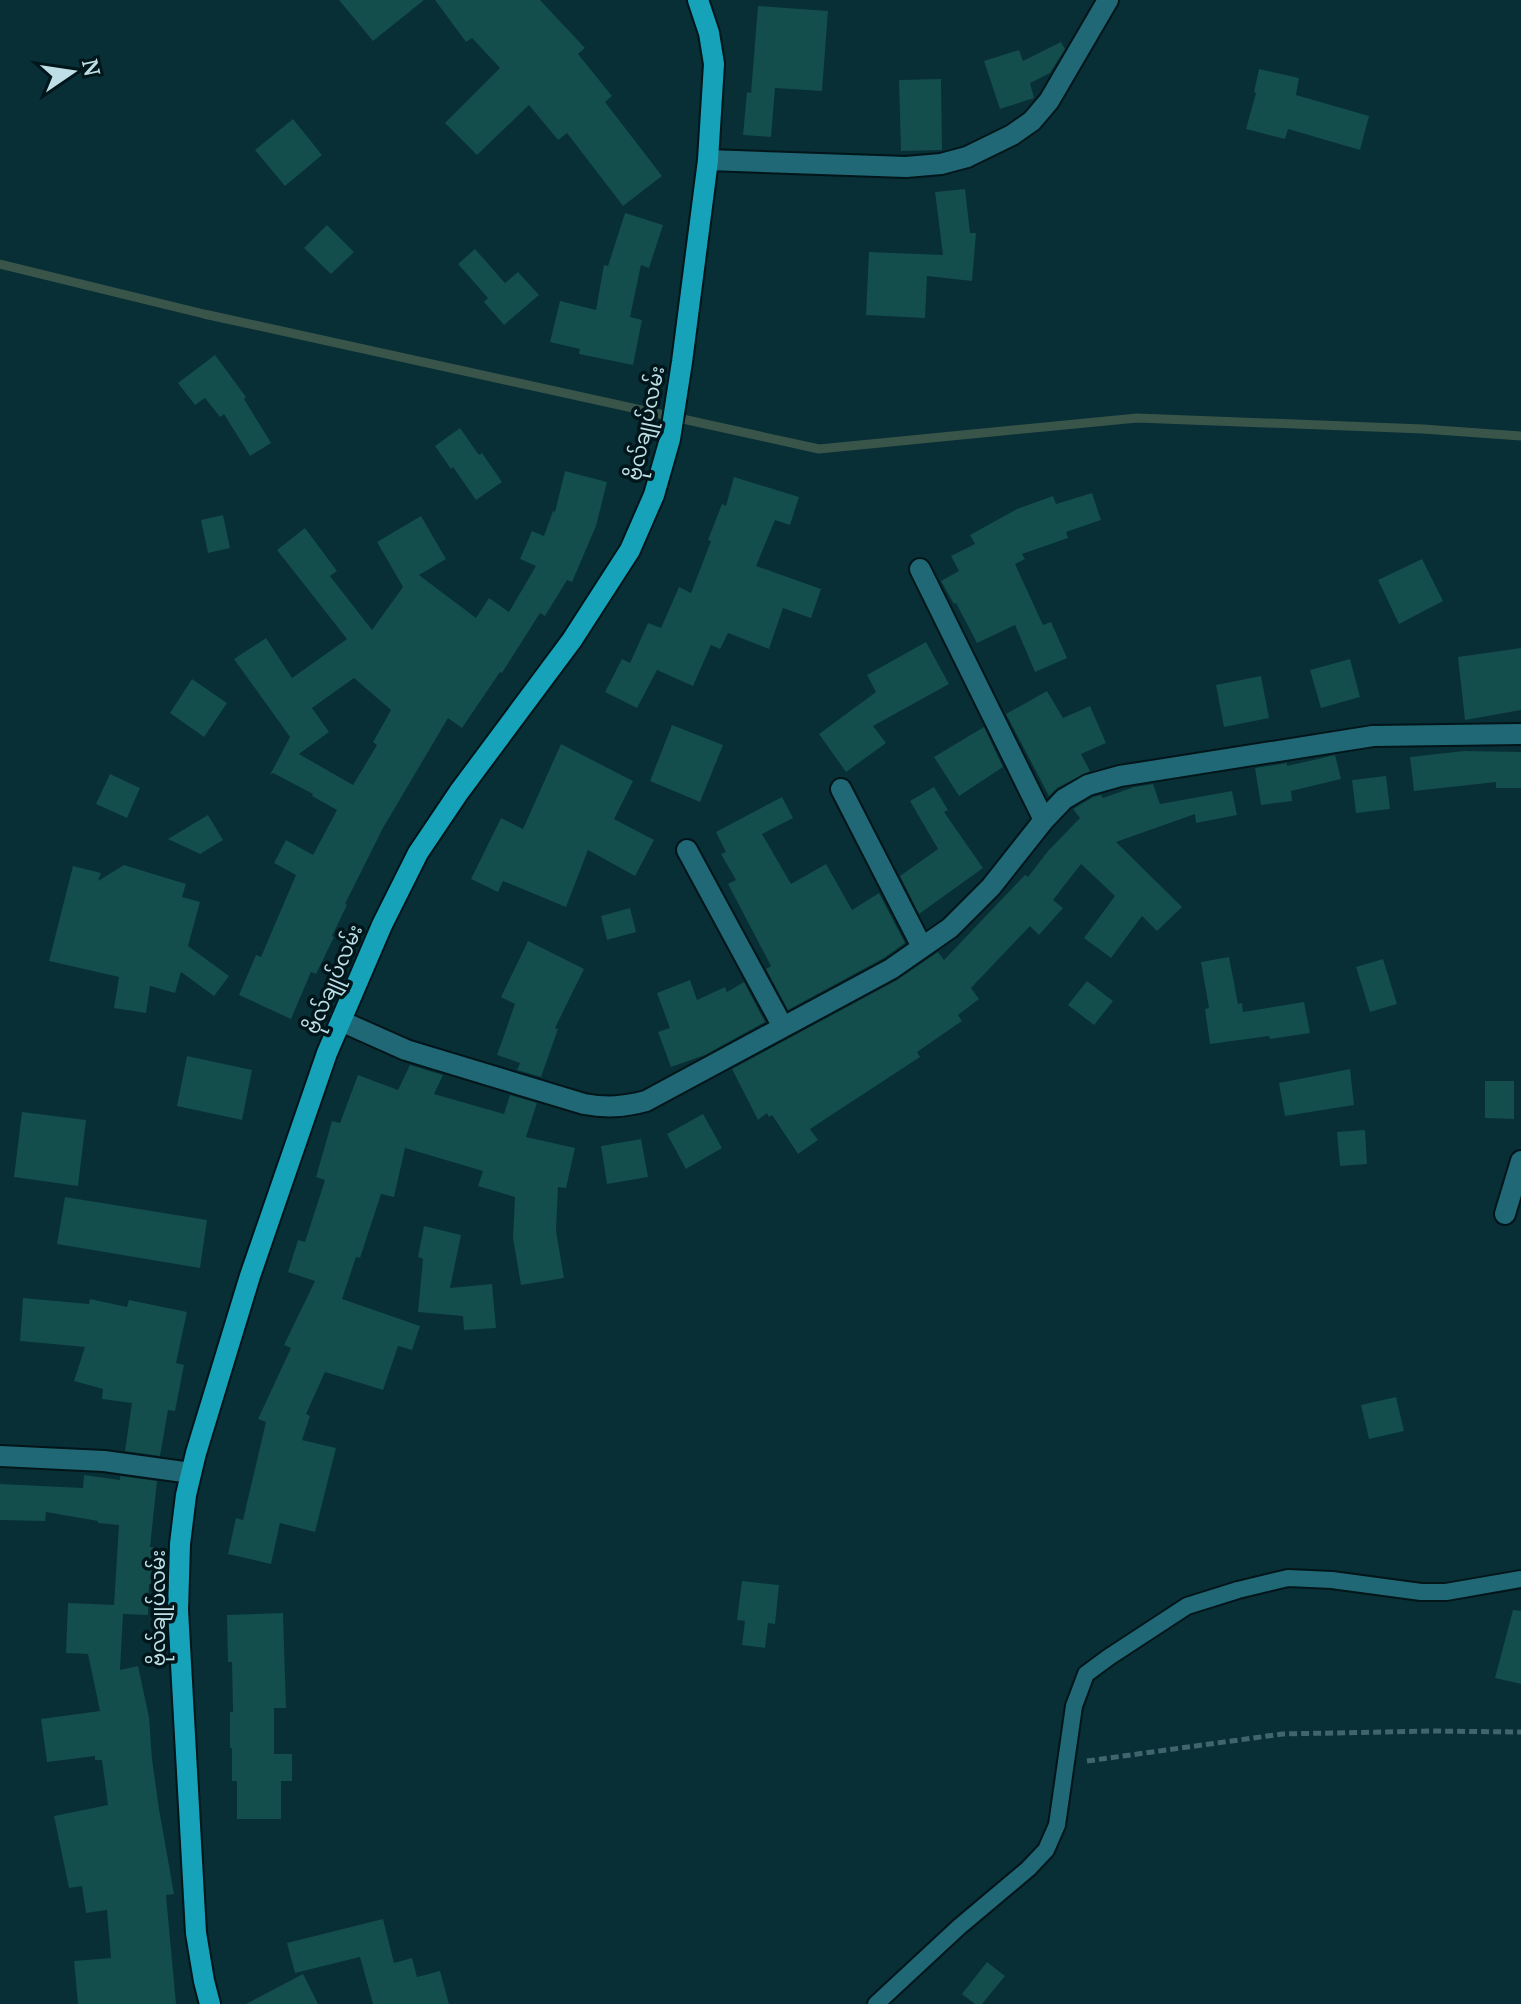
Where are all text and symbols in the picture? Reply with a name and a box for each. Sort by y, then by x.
north arrow [32,32,112,112]
text: N [76,56,108,79]
street label: ဗိုလ်‌ချုပ်‌လမ်း [620,363,674,484]
street label: ဗိုလ်‌ချုပ်‌လမ်း [298,920,372,1039]
street label: ဗိုလ်‌ချုပ်‌လမ်း [144,1550,175,1666]

